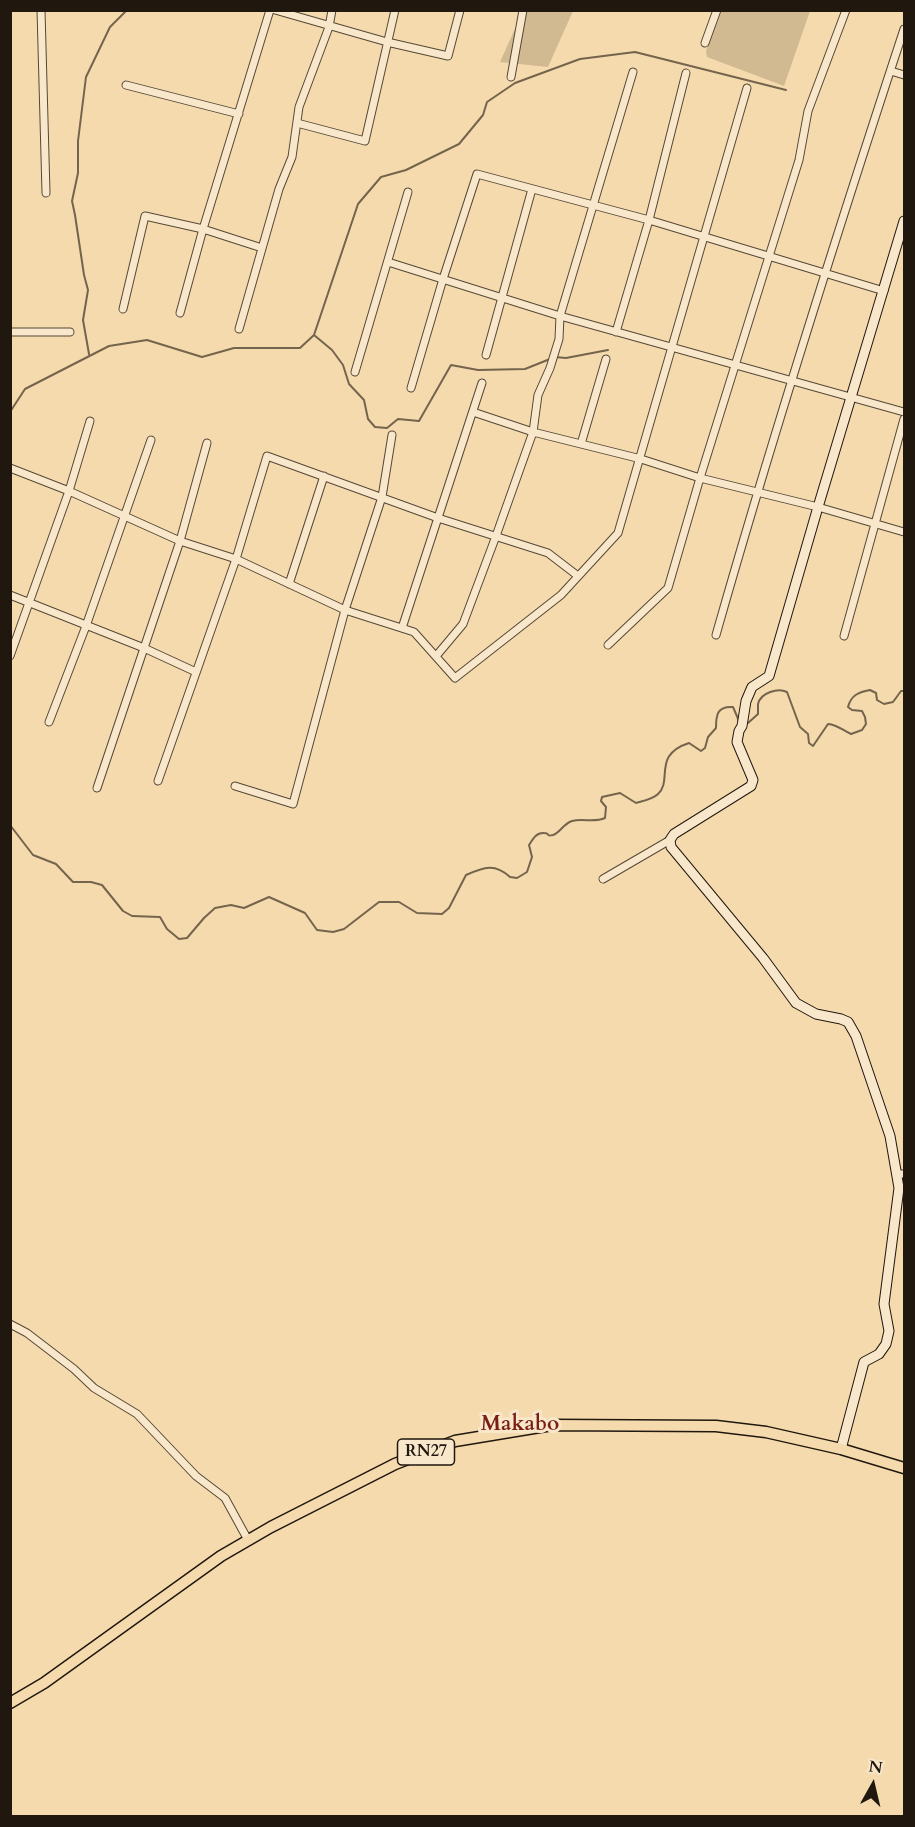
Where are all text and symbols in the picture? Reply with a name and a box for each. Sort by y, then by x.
district label: Makabo [481,1412,559,1438]
road number: RN27 [398,1439,454,1465]
north arrow [843,1755,903,1815]
text: N [867,1755,884,1779]

